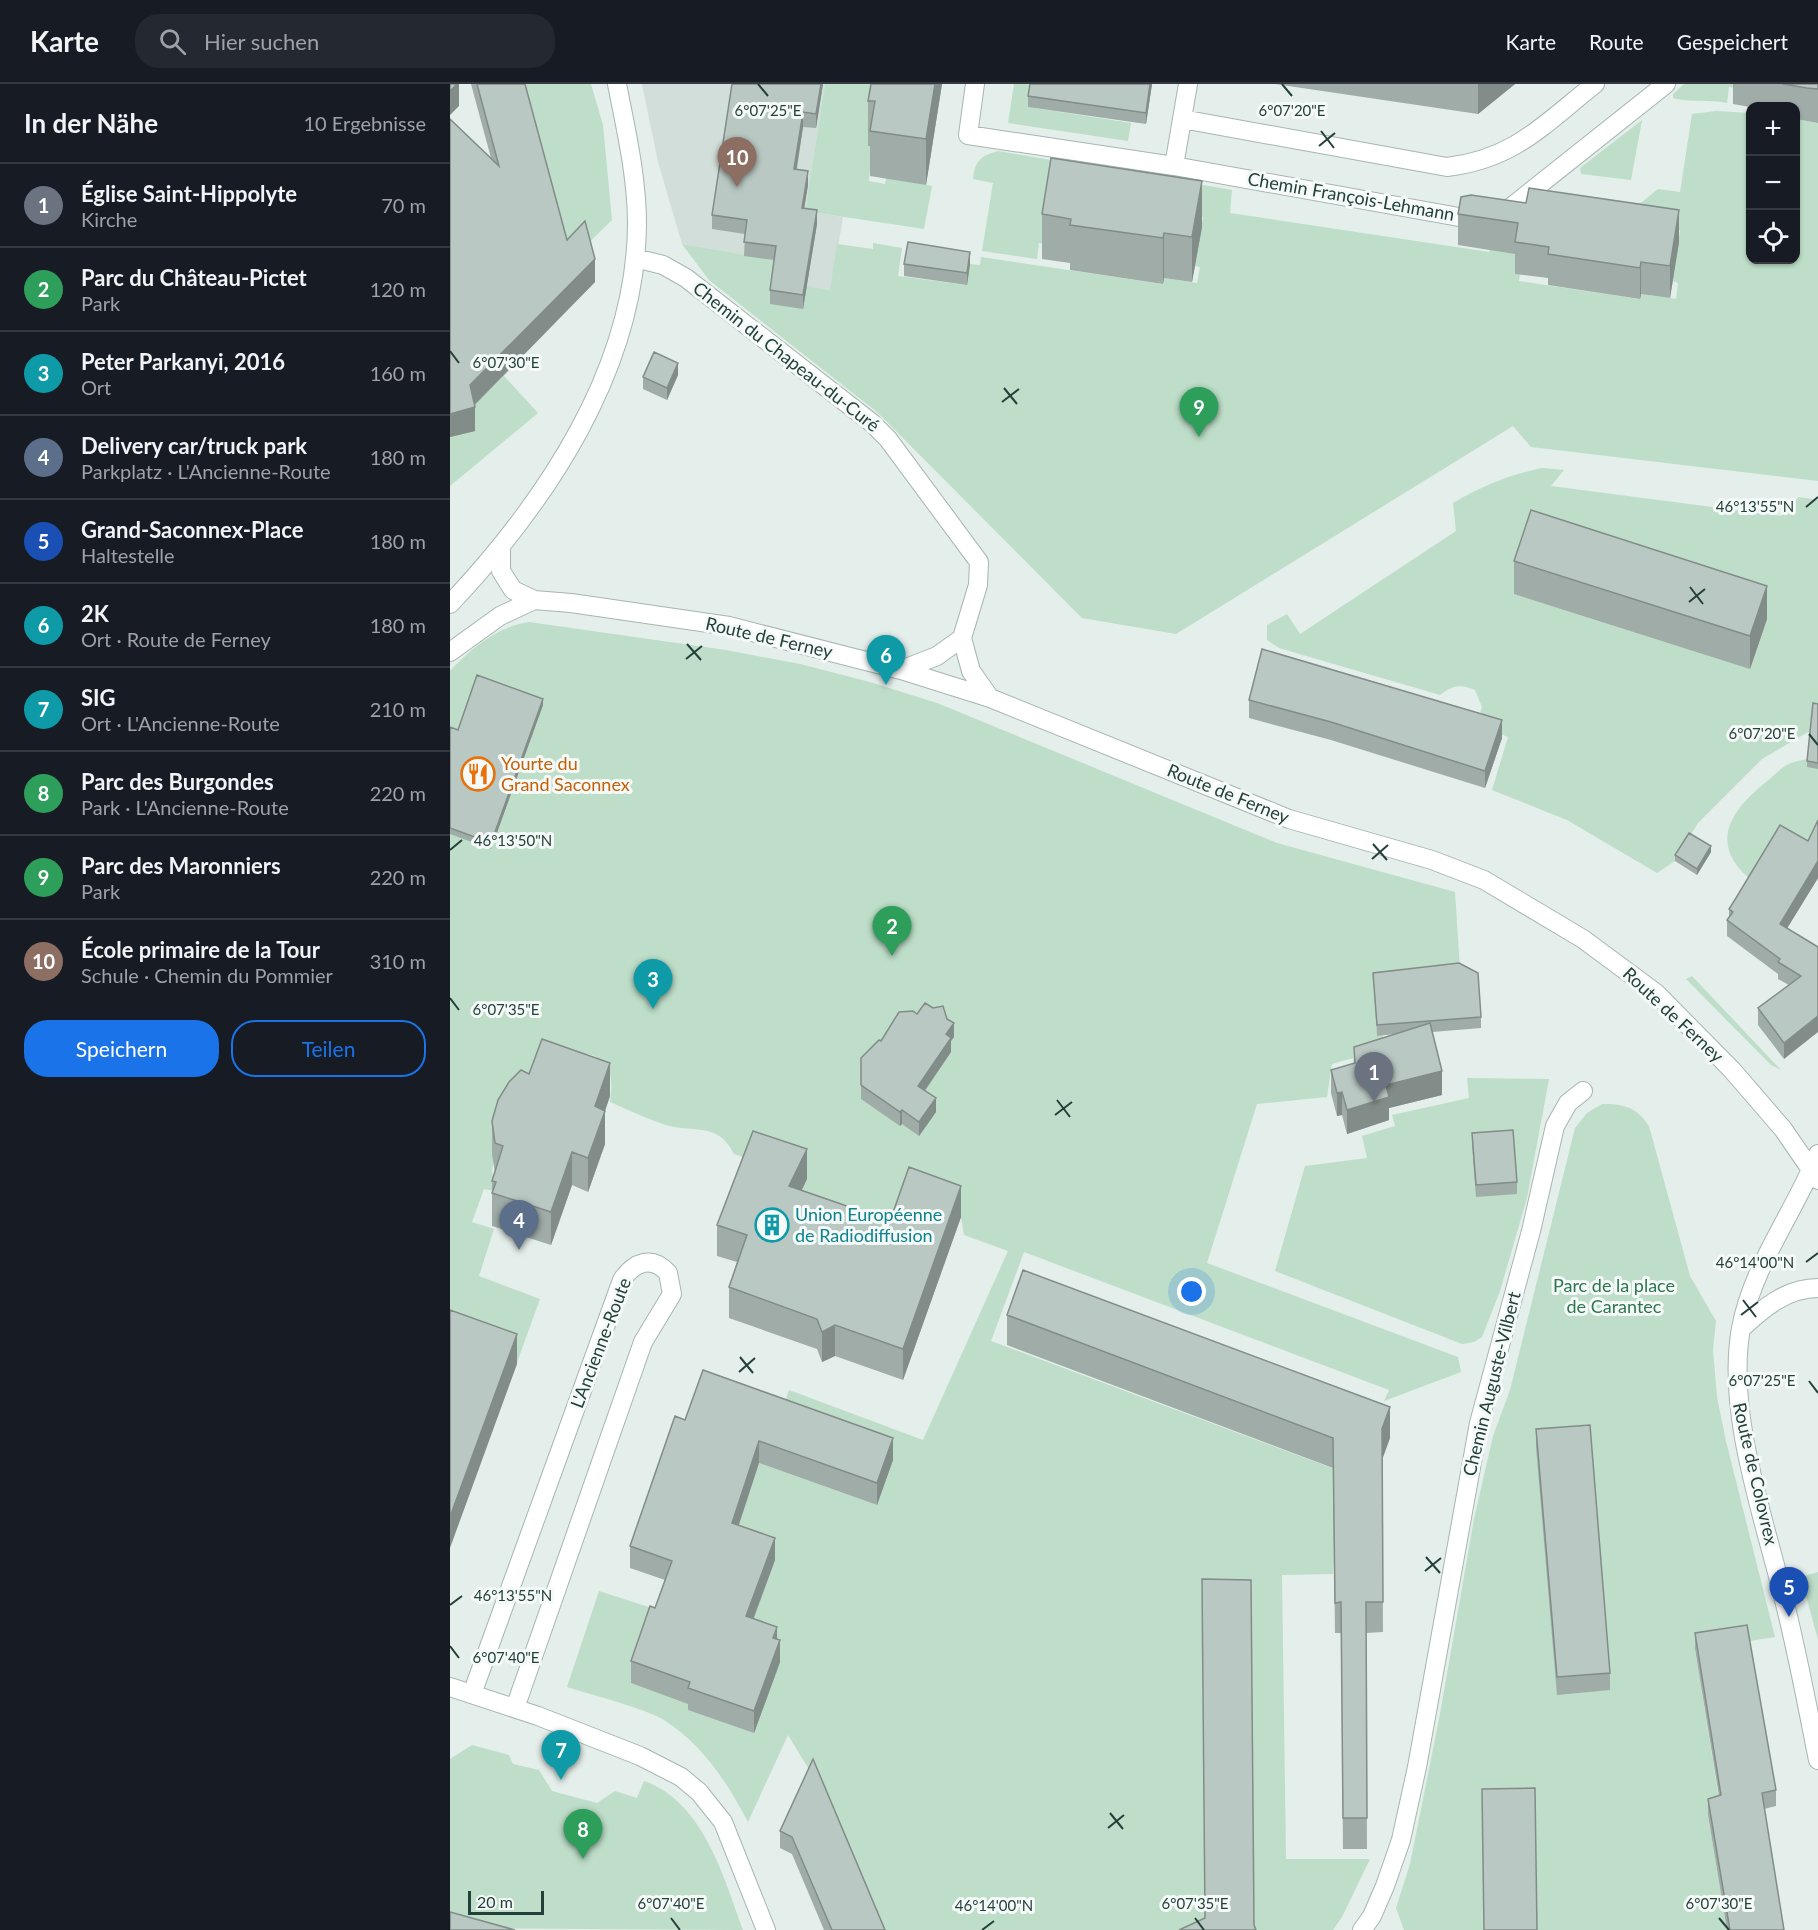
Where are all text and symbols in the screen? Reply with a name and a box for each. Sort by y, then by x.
search box [135,14,555,68]
text: Karte [30,24,99,58]
icon: search [156,25,189,58]
text: Hier suchen [204,28,319,55]
text: Karte [1506,29,1556,54]
text: Route [1589,29,1644,54]
text: Gespeichert [1677,29,1788,54]
text: 6°07'25"E [735,101,802,119]
text: 6°07'20"E [1259,101,1326,119]
map controls [1746,102,1800,264]
button: + [1746,102,1800,156]
text: In der Nähe [24,107,158,139]
text: 10 Ergebnisse [304,111,426,135]
pin: 10 [718,138,756,187]
button: − [1746,156,1800,210]
street label: Chemin François-Lehmann [1246,167,1456,225]
text: Église Saint-Hippolyte [81,180,297,207]
text: 1 [38,193,49,217]
text: 70 m [381,193,426,217]
text: Kirche [81,207,137,231]
button: locate [1746,210,1800,264]
text: Parc du Château-Pictet [81,264,307,291]
text: 2 [38,277,49,301]
text: 120 m [370,277,426,301]
street label: Chemin du Chapeau-du-Curé [689,277,884,436]
text: Park [81,291,120,315]
text: Peter Parkanyi, 2016 [81,348,285,375]
text: 6°07'30"E [473,353,540,371]
text: 3 [38,361,49,385]
text: 160 m [370,361,426,385]
text: Ort [81,375,111,399]
pin: 9 [1180,388,1218,437]
text: Delivery car/truck park [81,432,307,459]
text: 4 [38,445,49,469]
text: 180 m [370,445,426,469]
text: Parkplatz · L'Ancienne-Route [81,459,331,483]
text: 46°13'55"N [1716,497,1794,515]
text: Grand-Saconnex-Place [81,516,303,543]
text: 5 [38,529,49,553]
text: 180 m [370,529,426,553]
text: Haltestelle [81,543,175,567]
text: 2K [81,600,109,627]
street label: Route de Ferney [704,612,836,662]
text: 6 [38,613,49,637]
text: 180 m [370,613,426,637]
text: Ort · Route de Ferney [81,627,271,651]
pin: 6 [866,636,906,685]
text: SIG [81,684,116,711]
text: 7 [38,697,49,721]
text: 210 m [370,697,426,721]
text: Ort · L'Ancienne-Route [81,711,280,735]
text: 6°07'20"E [1729,724,1796,742]
place label: Yourte du Grand Saconnex [501,752,630,795]
restaurant icon: Yourte du Grand Saconnex [460,756,496,792]
street label: Route de Ferney [1164,759,1293,828]
text: Parc des Burgondes [81,768,274,795]
text: 8 [38,781,49,805]
text: 220 m [370,781,426,805]
text: Park · L'Ancienne-Route [81,795,289,819]
text: 46°13'50"N [474,831,552,849]
text: Parc des Maronniers [81,852,281,879]
text: 9 [38,865,49,889]
text: 220 m [370,865,426,889]
text: Park [81,879,120,903]
pin: 2 [872,906,912,956]
text: École primaire de la Tour [81,936,320,963]
text: 10 [32,949,55,973]
text: 310 m [370,949,426,973]
pin: 3 [634,960,672,1009]
street label: Route de Ferney [1619,962,1729,1067]
text: Schule · Chemin du Pommier [81,963,333,987]
text: 6°07'35"E [473,1000,540,1018]
button: Speichern [24,1020,219,1077]
button: Teilen [231,1020,426,1077]
pin: 1 [1354,1052,1394,1102]
pin: 4 [500,1200,538,1250]
place label: Union Européenne de Radiodiffusion [795,1203,942,1246]
building icon: Union Européenne de Radiodiffusion [754,1207,790,1243]
text: 46°14'00"N [1716,1253,1794,1271]
street label: L'Ancienne-Route [565,1274,635,1411]
park label: Parc de la place de Carantec [1553,1274,1675,1317]
your location [1177,1277,1206,1306]
street label: Chemin Auguste-Vilbert [1457,1289,1525,1478]
text: 6°07'25"E [1729,1371,1796,1389]
street label: Route de Colovrex [1729,1400,1783,1547]
pin: 5 [1770,1568,1808,1617]
text: 46°13'55"N [474,1586,552,1604]
text: 6°07'40"E [473,1648,540,1666]
pin: 7 [542,1730,580,1780]
pin: 8 [564,1810,602,1859]
scale bar [468,1888,544,1916]
text: 20 m [477,1892,513,1911]
text: 6°07'40"E [638,1894,705,1912]
text: 6°07'35"E [1162,1894,1229,1912]
text: 6°07'30"E [1686,1894,1753,1912]
text: 46°14'00"N [955,1896,1033,1914]

